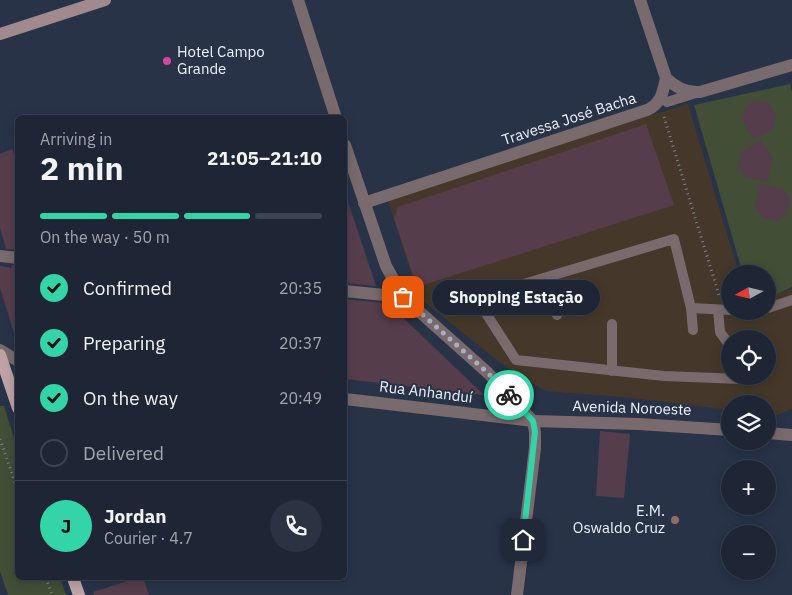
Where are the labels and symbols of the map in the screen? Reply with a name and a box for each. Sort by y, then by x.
place label: Hotel Campo Grande [177,42,265,78]
marker: Hotel Campo Grande [161,55,173,67]
street label: Travessa José Bacha [499,88,638,149]
north arrow [721,265,776,320]
pin [382,276,424,318]
callout: Shopping Estação [433,280,600,314]
courier [484,370,534,420]
street label: Rua Anhanduí [378,376,474,407]
street label: Avenida Noroeste [572,396,692,419]
place label: E.M. Oswaldo Cruz [573,501,665,537]
marker: E.M. Oswaldo Cruz [669,514,681,526]
pin [502,519,544,561]

